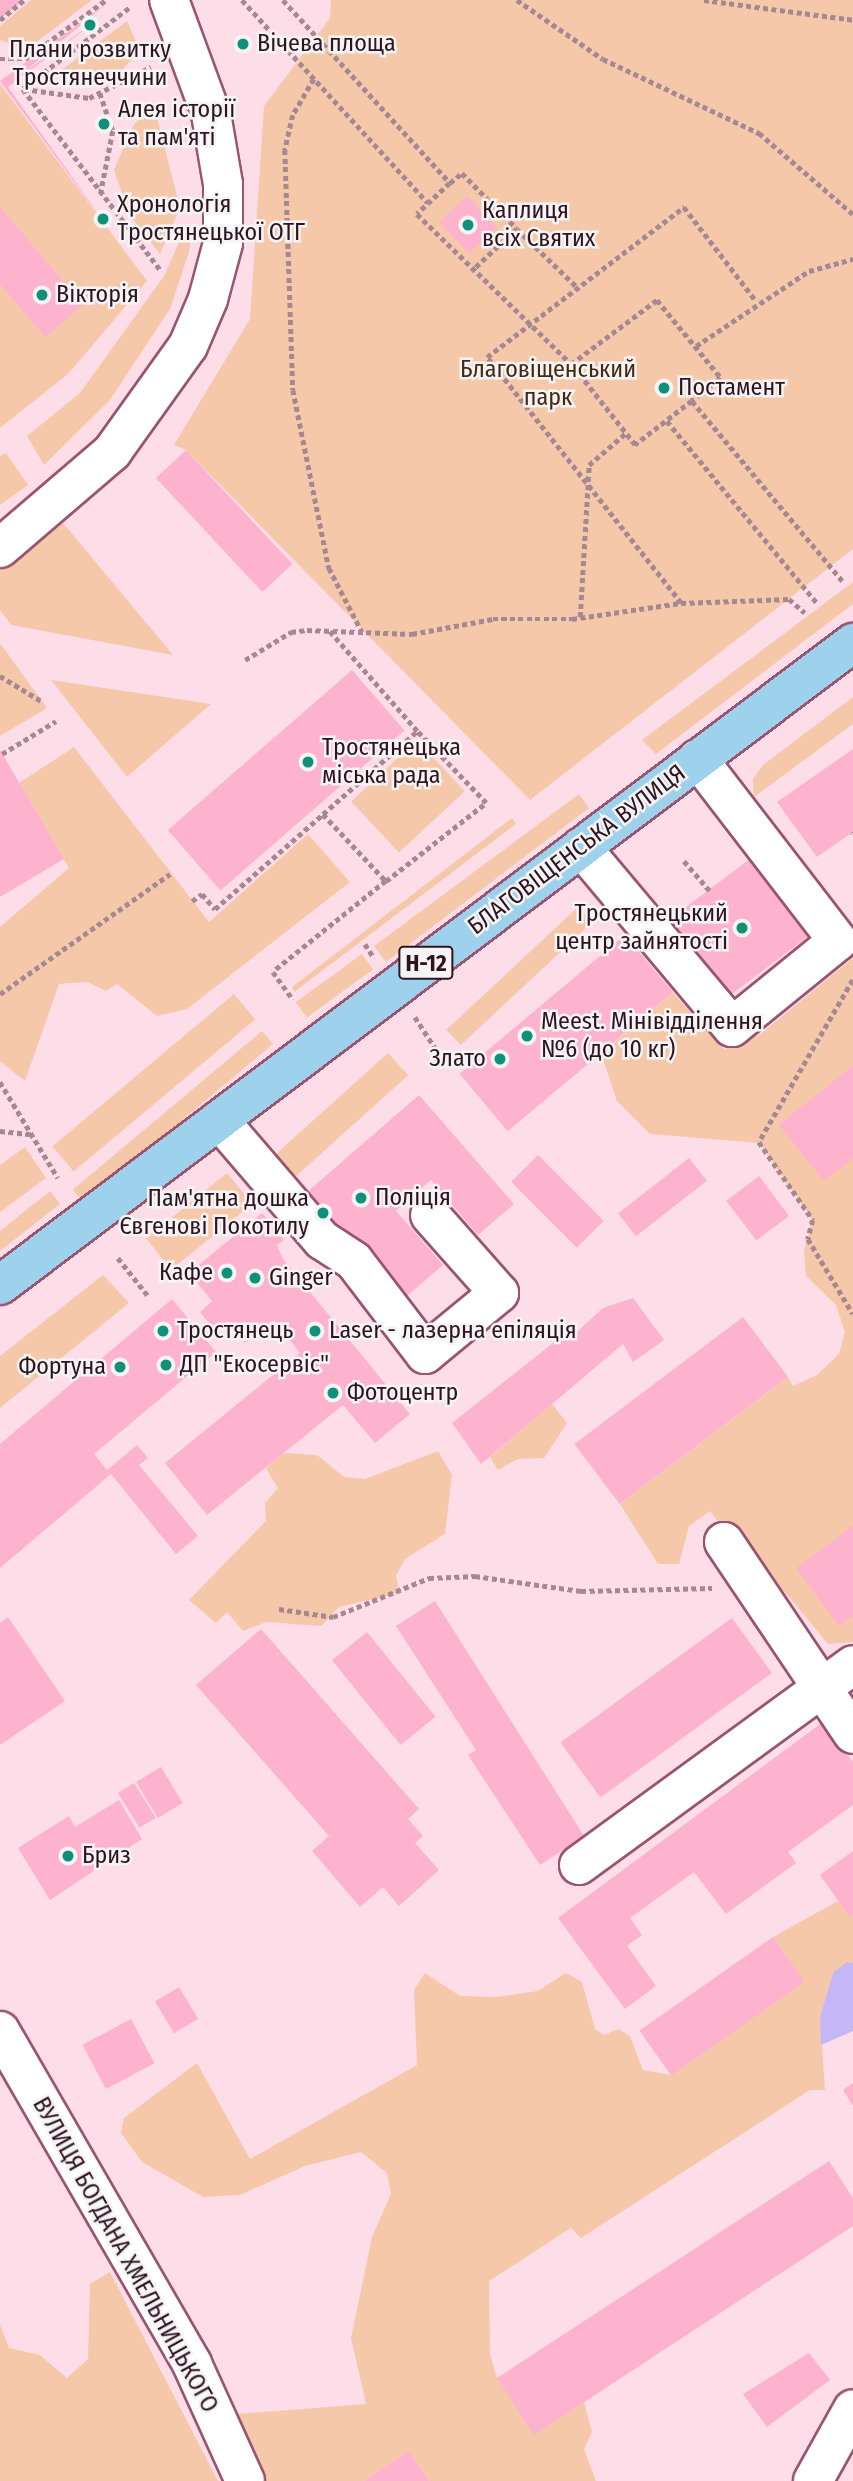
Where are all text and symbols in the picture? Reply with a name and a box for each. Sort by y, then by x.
marker: Плани розвитку Тростянеччини [82,17,98,33]
place label: Вічева площа [257,30,396,58]
place label: Плани розвитку Тростянеччини [9,36,171,92]
marker: Вічева площа [235,36,251,52]
place label: Алея історії та пам'яті [118,96,235,152]
marker: Алея історії та пам'яті [96,116,112,132]
place label: Хронологія Тростянецької ОТГ [117,191,305,247]
place label: Каплиця всіх Святих [482,197,595,253]
marker: Хронологія Тростянецької ОТГ [95,211,111,227]
marker: Каплиця всіх Святих [460,217,476,233]
place label: Вікторія [56,281,139,309]
marker: Вікторія [34,287,50,303]
park label: Благовіщенський парк [460,356,636,412]
place label: Постамент [678,374,785,402]
marker: Постамент [656,380,672,396]
place label: Тростянецька міська рада [322,734,461,790]
marker: Тростянецька міська рада [300,754,316,770]
street label: БЛАГОВІЩЕНСЬКА ВУЛИЦЯ [463,759,691,941]
place label: Тростянецький центр зайнятості [555,900,728,956]
marker: Тростянецький центр зайнятості [734,920,750,936]
road number: Н-12 [398,944,454,982]
place label: Meest. Мінівідділення №6 (до 10 кг) [541,1008,763,1064]
marker: Meest. Мінівідділення №6 (до 10 кг) [519,1028,535,1044]
place label: Злато [429,1045,486,1073]
marker: Злато [492,1051,508,1067]
place label: Поліція [375,1184,451,1212]
place label: Пам'ятна дошка Євгенові Покотилу [119,1185,309,1241]
marker: Поліція [353,1190,369,1206]
marker: Пам'ятна дошка Євгенові Покотилу [315,1205,331,1221]
place label: Кафе [159,1259,213,1287]
place label: Ginger [269,1264,333,1292]
marker: Кафе [219,1265,235,1281]
marker: Ginger [247,1270,263,1286]
place label: Тростянець [177,1317,293,1345]
place label: Laser - лазерна епіляція [329,1317,577,1345]
marker: Тростянець [155,1323,171,1339]
marker: Laser - лазерна епіляція [307,1323,323,1339]
place label: ДП "Екосервіс" [180,1351,329,1379]
place label: Фортуна [18,1353,106,1381]
marker: ДП "Екосервіс" [158,1357,174,1373]
marker: Фортуна [112,1359,128,1375]
place label: Фотоцентр [347,1379,458,1407]
marker: Фотоцентр [325,1385,341,1401]
place label: Бриз [82,1842,131,1870]
marker: Бриз [60,1848,76,1864]
street label: ВУЛИЦЯ БОГДАНА ХМЕЛЬНИЦЬКОГО [26,2092,224,2418]

